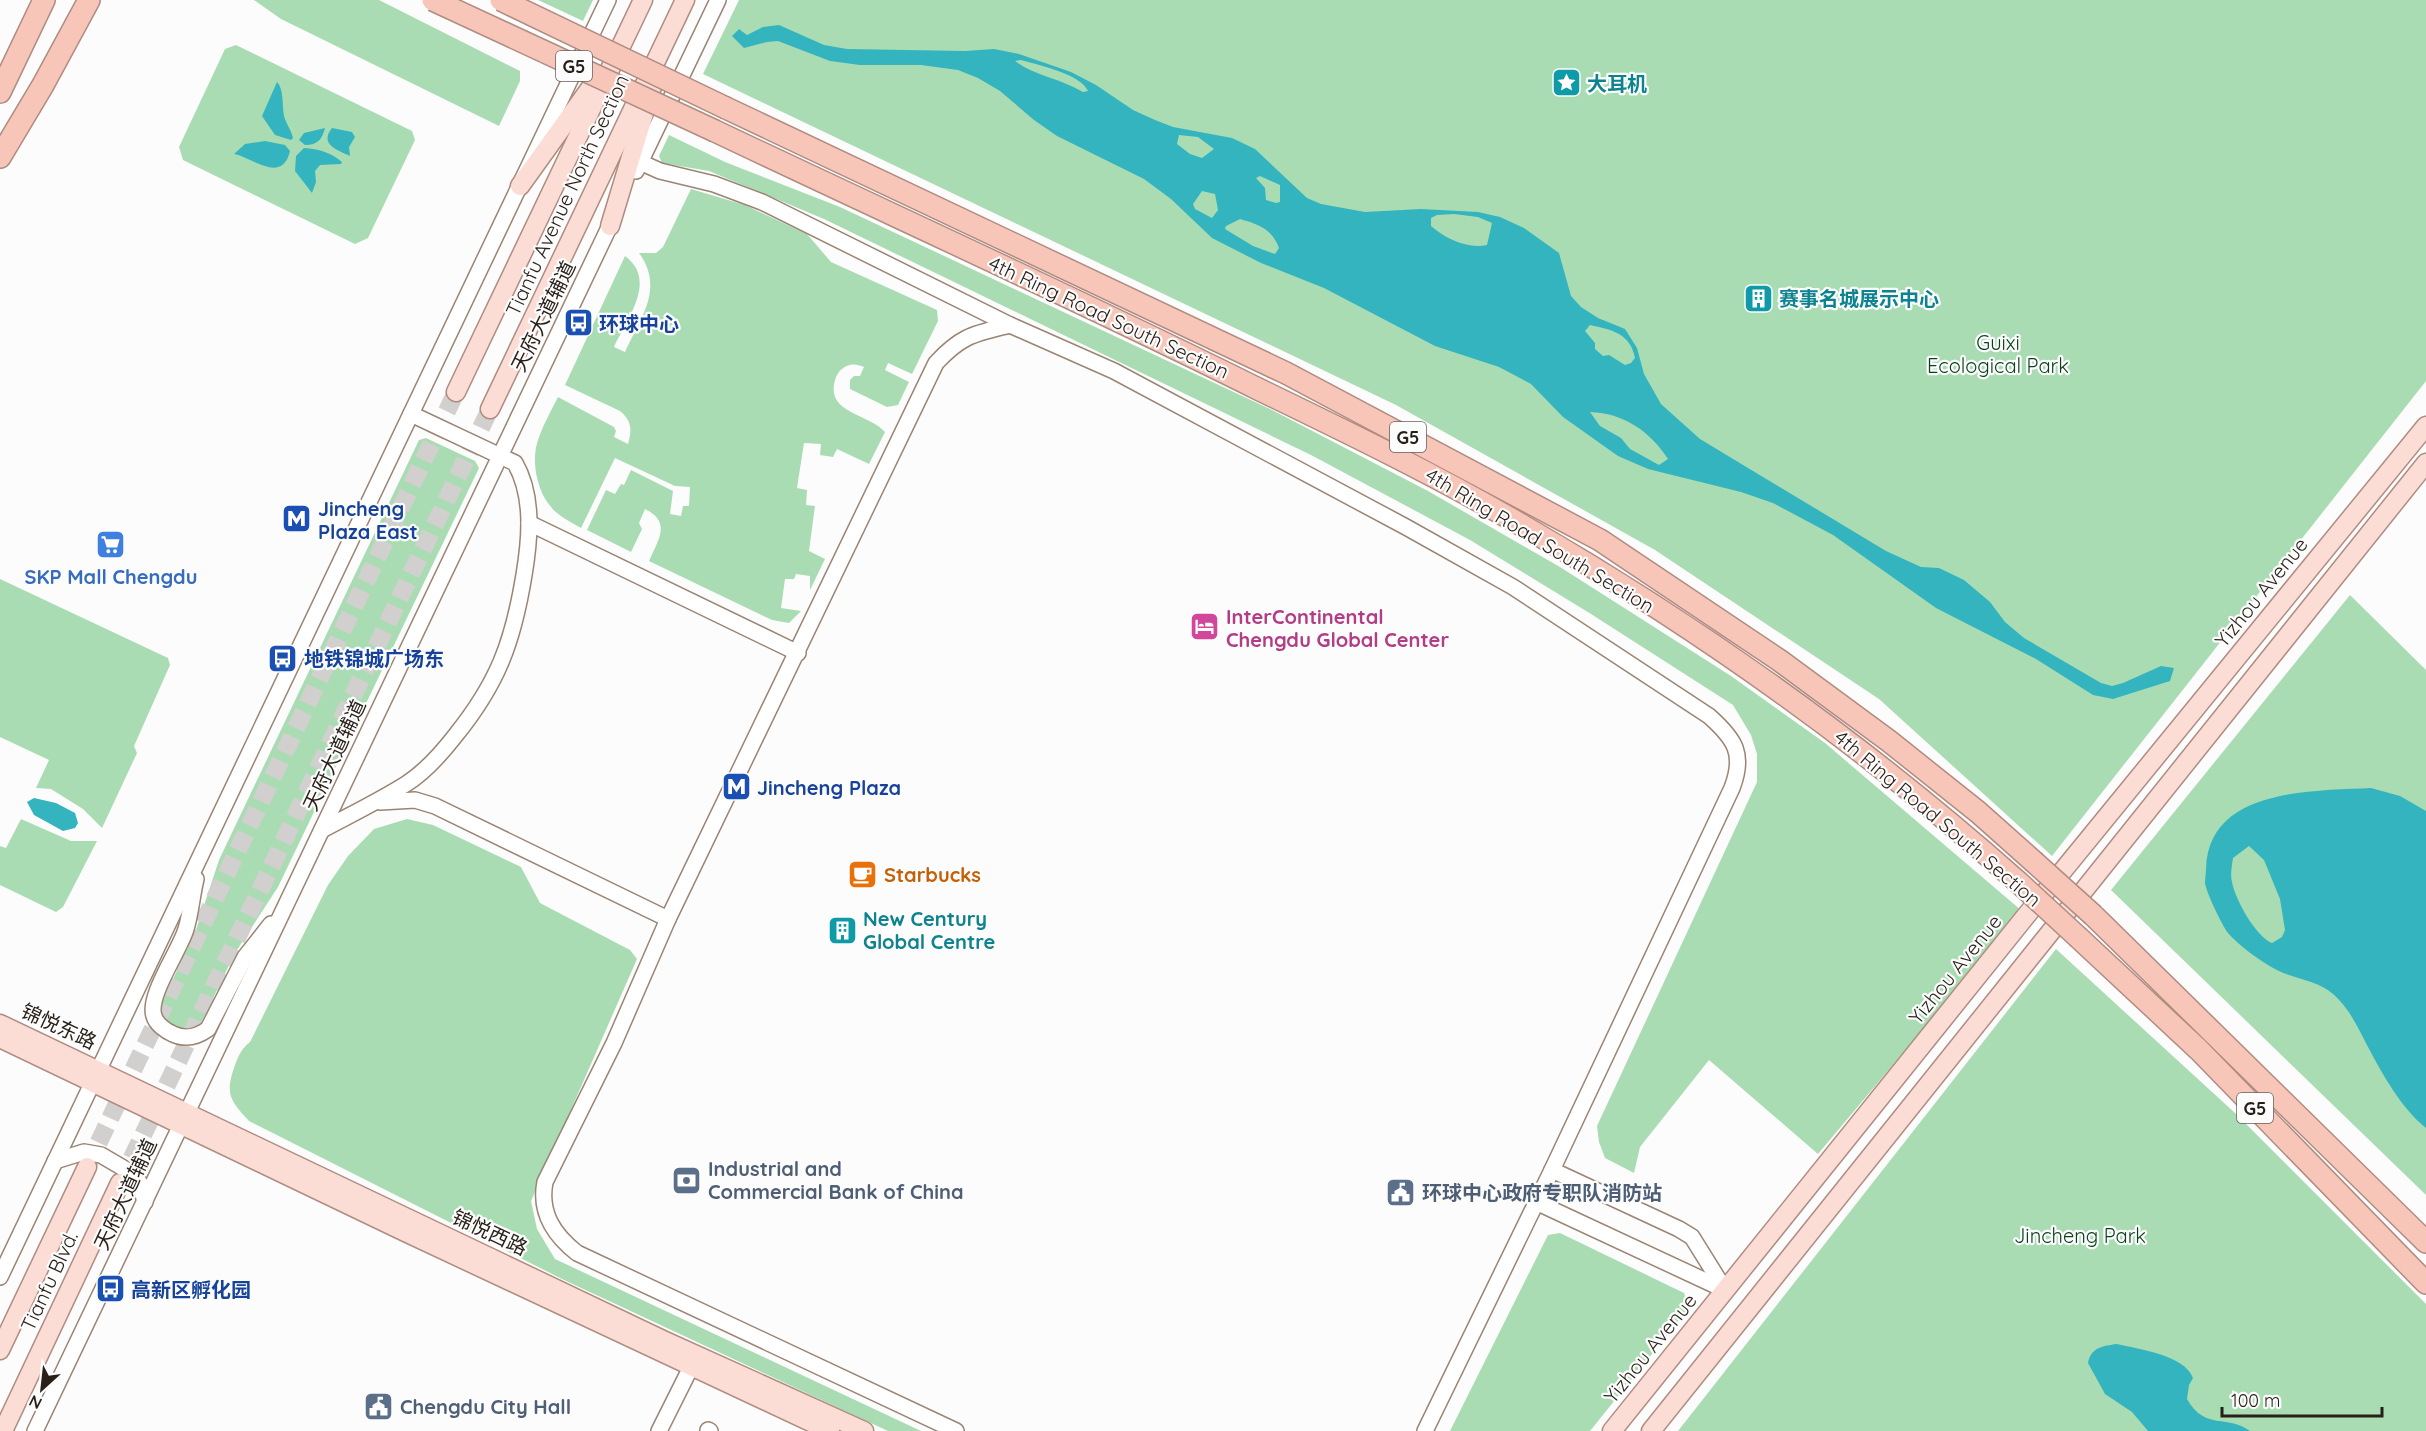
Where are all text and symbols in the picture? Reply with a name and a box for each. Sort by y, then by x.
road number: G5 [556,51,592,81]
place icon: 大耳机 [1550,67,1582,99]
street label: Tianfu Avenue North Section [500,70,634,320]
place label: 大耳机 [1587,71,1647,96]
street label: 4th Ring Road South Section [985,250,1233,384]
street label: 天府大道辅道 [505,257,581,375]
building icon: 赛事名城展示中心 [1742,282,1774,314]
place label: 赛事名城展示中心 [1779,286,1939,311]
bus stop icon: 环球中心 [562,307,594,339]
place label: 环球中心 [599,311,679,336]
park label: Guixi Ecological Park [1927,330,2069,378]
road number: G5 [1390,422,1426,452]
street label: 4th Ring Road South Section [1421,462,1659,618]
place label: Jincheng Plaza East [318,496,418,544]
metro station icon: Jincheng Plaza East [281,503,313,535]
supermarket icon: SKP Mall Chengdu [95,529,127,561]
street label: Yizhou Avenue [2209,532,2313,652]
place label: SKP Mall Chengdu [25,564,198,589]
place label: InterContinental Chengdu Global Center [1226,604,1449,652]
hotel icon: InterContinental Chengdu Global Center [1189,611,1221,643]
bus stop icon: 地铁锦城广场东 [267,642,299,674]
place label: 地铁锦城广场东 [304,646,444,671]
street label: 天府大道辅道 [297,695,371,815]
street label: 4th Ring Road South Section [1829,724,2047,912]
metro station icon: Jincheng Plaza [720,771,752,803]
place label: Jincheng Plaza [757,775,901,800]
cafe icon: Starbucks [847,858,879,890]
place label: Starbucks [884,862,981,887]
place label: New Century Global Centre [863,906,995,954]
street label: Yizhou Avenue [1903,909,2007,1029]
building icon: New Century Global Centre [826,914,858,946]
street label: 锦悦东路 [17,998,101,1054]
road number: G5 [2237,1093,2273,1123]
street label: 天府大道辅道 [88,1134,162,1254]
place label: Industrial and Commercial Bank of China [708,1156,963,1204]
bank icon: Industrial and Commercial Bank of China [671,1164,703,1196]
public building icon: 环球中心政府专职队消防站 [1385,1176,1417,1208]
place label: 环球中心政府专职队消防站 [1422,1180,1662,1205]
street label: 锦悦西路 [448,1204,532,1260]
park label: Jincheng Park [2014,1223,2146,1248]
street label: Tianfu Blvd. [15,1227,83,1335]
bus stop icon: 高新区孵化园 [94,1273,126,1305]
place label: 高新区孵化园 [131,1277,251,1302]
street label: Yizhou Avenue [1598,1288,1702,1408]
north arrow [12,1359,72,1419]
scale bar [2222,1380,2382,1418]
text: 100 m [2231,1389,2280,1412]
public building icon: Chengdu City Hall [363,1390,395,1422]
text: N [25,1391,45,1414]
place label: Chengdu City Hall [400,1394,571,1419]

